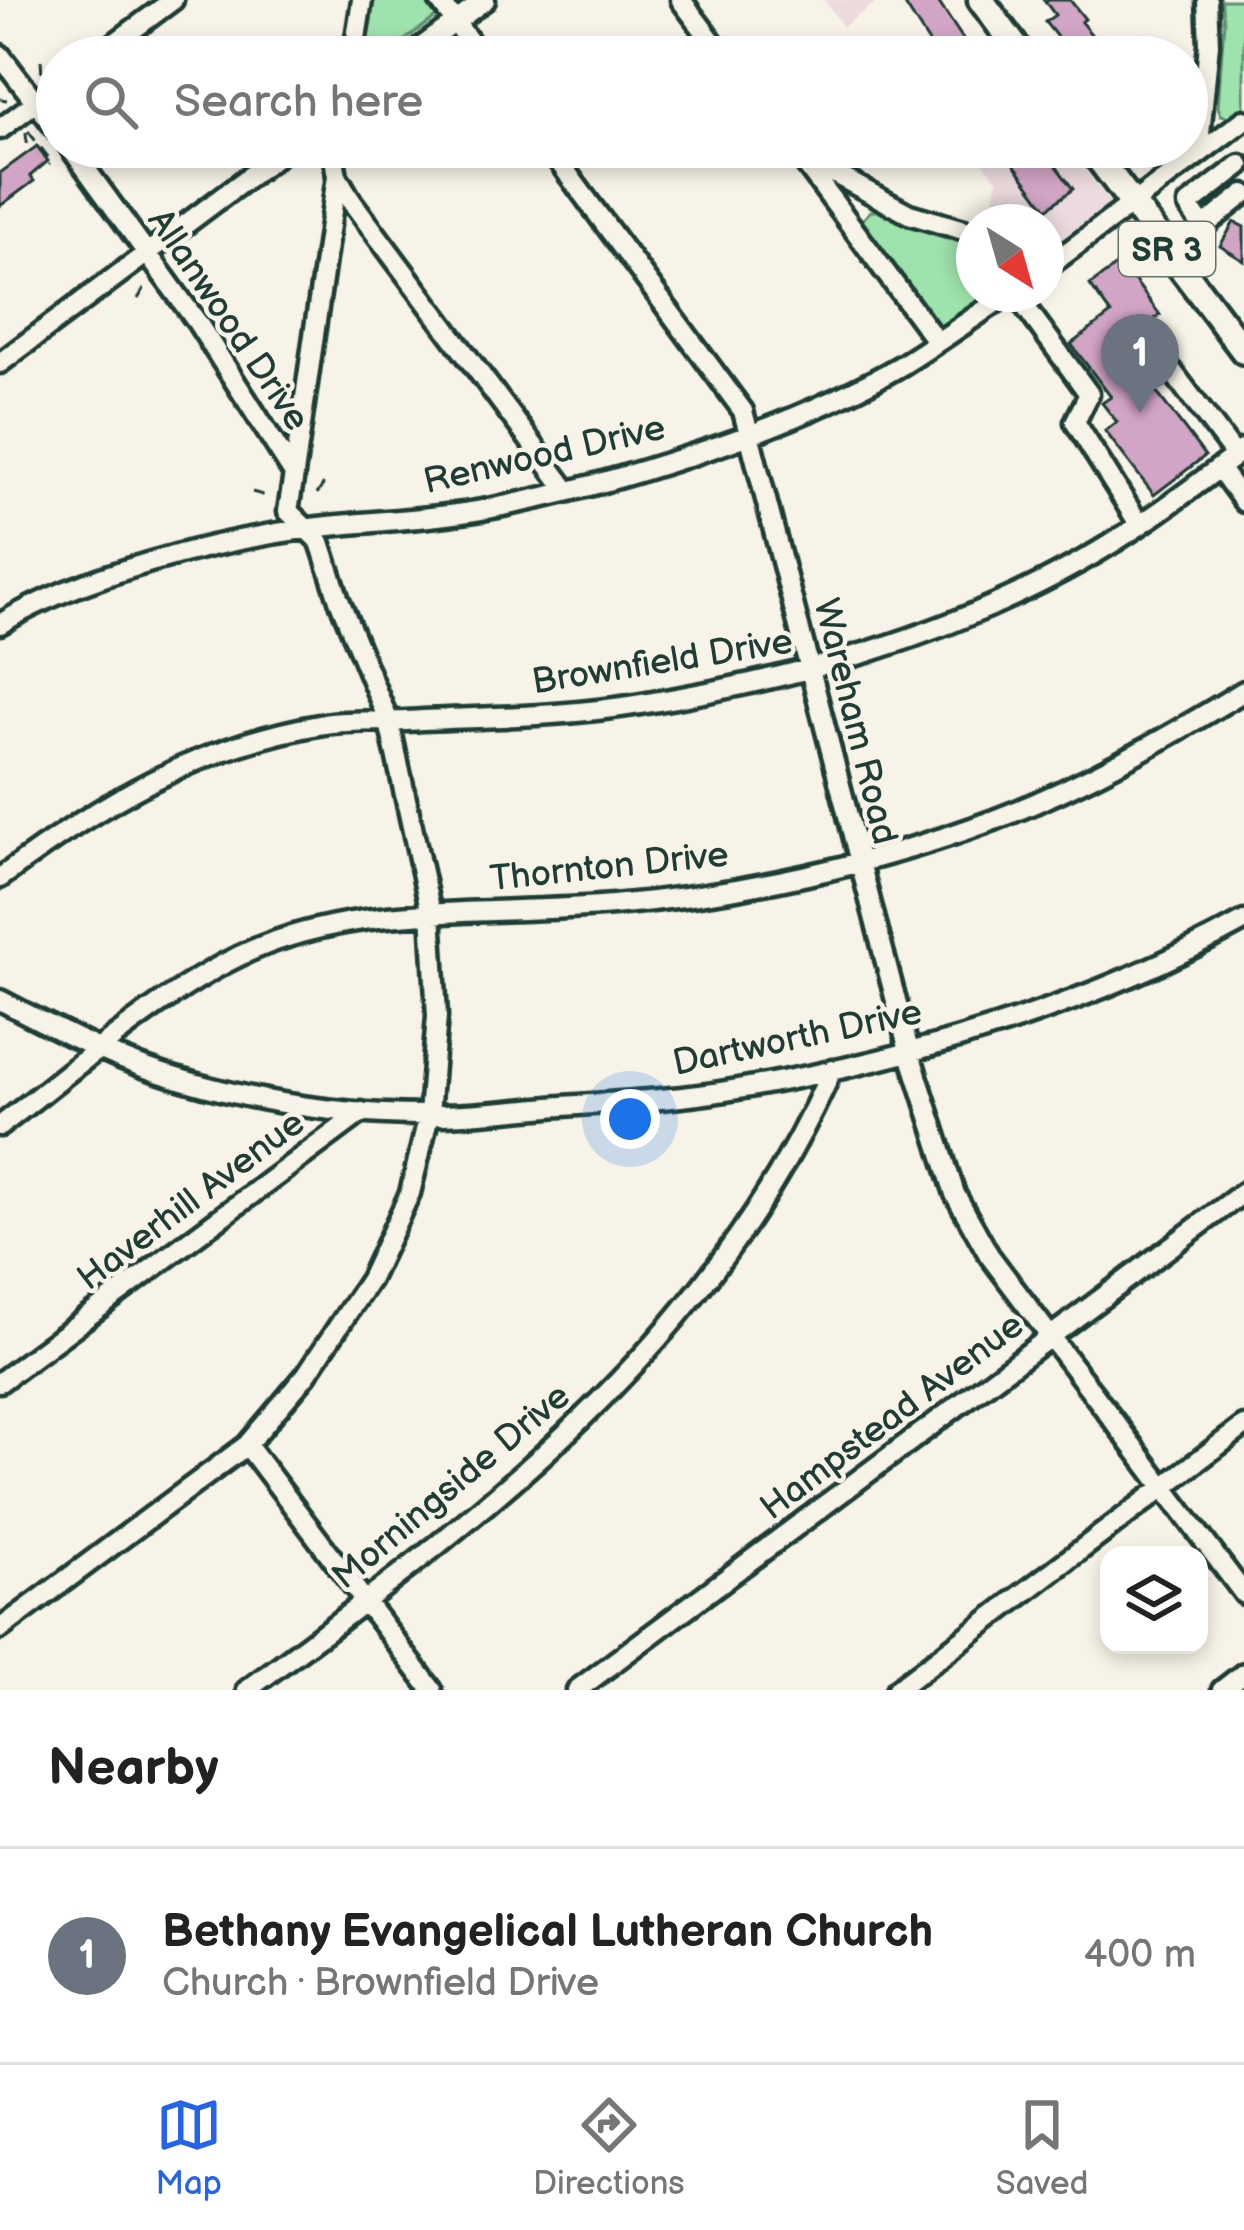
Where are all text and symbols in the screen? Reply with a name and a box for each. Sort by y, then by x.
search box [36,36,1208,168]
icon: search [78,69,144,135]
text: Search here [174,75,423,130]
street label: Allanwood Drive [138,201,318,439]
north arrow [956,204,1064,312]
road number: SR 3 [1119,222,1215,276]
pin: 1 [1101,314,1179,413]
street label: Renwood Drive [420,407,670,504]
street label: Wareham Road [803,594,906,849]
street label: Brownfield Drive [529,621,796,704]
street label: Thornton Drive [488,834,731,901]
street label: Dartworth Drive [669,991,926,1086]
your location [600,1089,660,1149]
street label: Haverhill Avenue [70,1102,313,1300]
street label: Hampstead Avenue [753,1304,1032,1530]
street label: Morningside Drive [324,1375,579,1599]
map controls [1100,1546,1208,1654]
button: layers [1100,1546,1208,1654]
text: Nearby [48,1738,219,1799]
text: Bethany Evangelical Lutheran Church [162,1905,933,1960]
text: 1 [79,1932,95,1979]
text: 400 m [1084,1932,1196,1979]
text: Church · Brownfield Drive [162,1960,599,2007]
tab: Map [156,2092,222,2204]
tab: Directions [533,2092,685,2204]
tab: Saved [996,2092,1088,2204]

